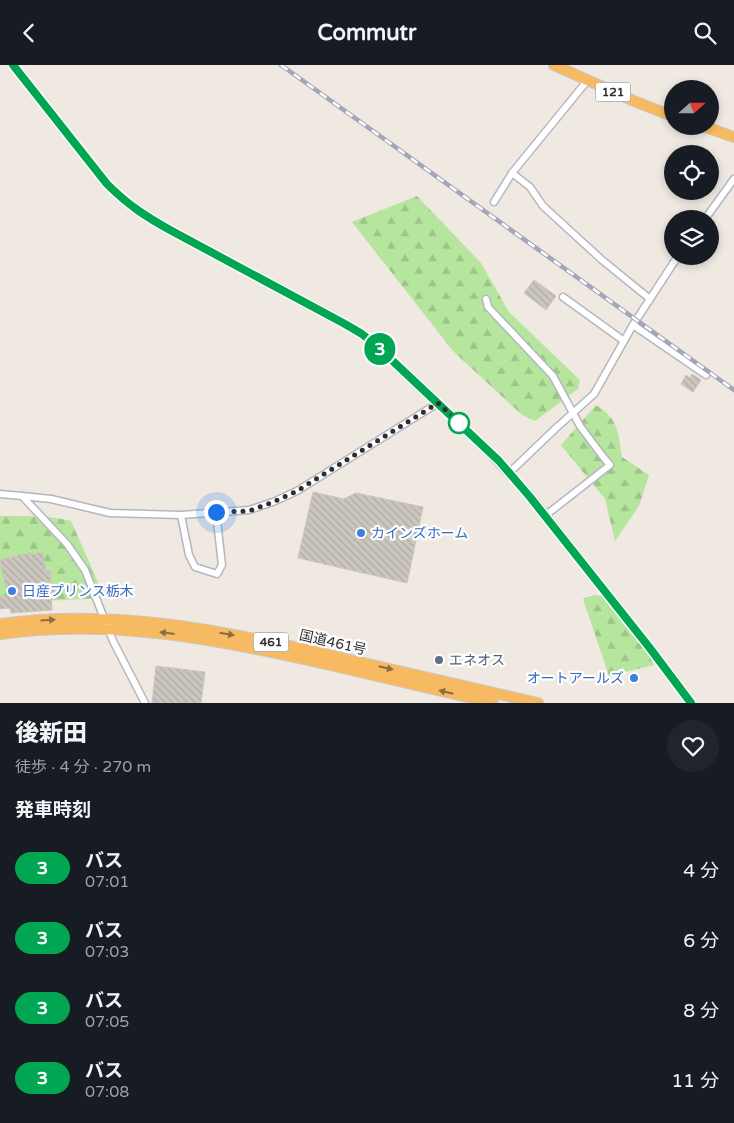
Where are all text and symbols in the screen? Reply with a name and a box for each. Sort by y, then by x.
icon: back [15,19,43,47]
icon: search [691,19,719,47]
text: Commutr [318,20,416,46]
north arrow [664,80,719,135]
map controls [664,80,719,265]
road number: 121 [596,83,630,101]
button: locate [664,145,719,200]
button: layers [664,210,719,265]
line badge: 3 [364,333,396,365]
text: 3 [374,338,386,360]
unlabelled marker [448,412,470,434]
your location [204,500,229,525]
place label: カインズホーム [371,525,468,542]
marker: カインズホーム [355,527,367,539]
place label: 日産プリンス栃木 [22,583,134,600]
marker: 日産プリンス栃木 [6,585,18,597]
one-way arrow [41,615,57,623]
street label: 国道461号 [298,627,368,658]
one-way arrow [158,629,174,637]
one-way arrow [220,630,236,638]
road number: 461 [254,633,288,651]
place label: エネオス [449,652,505,669]
marker: エネオス [433,654,445,666]
one-way arrow [379,664,394,672]
place label: オートアールズ [527,670,624,687]
marker: オートアールズ [628,672,640,684]
one-way arrow [438,688,453,696]
text: 後新田 [15,719,87,748]
button: heart [667,720,719,772]
text: 徒歩 · 4 分 · 270 m [15,757,151,777]
text: 発車時刻 [15,799,91,821]
text: バス [85,850,123,872]
text: 3 [37,857,48,879]
text: 4 分 [683,860,719,882]
text: 07:01 [85,872,129,892]
text: バス [85,920,123,942]
text: 3 [37,927,48,949]
text: 6 分 [683,930,719,952]
text: 07:03 [85,942,129,962]
text: バス [85,990,123,1012]
text: 3 [37,997,48,1019]
text: 8 分 [683,1000,719,1022]
text: 07:05 [85,1012,129,1032]
text: バス [85,1060,123,1082]
text: 3 [37,1067,48,1089]
text: 11 分 [671,1070,719,1092]
text: 07:08 [85,1082,129,1102]

